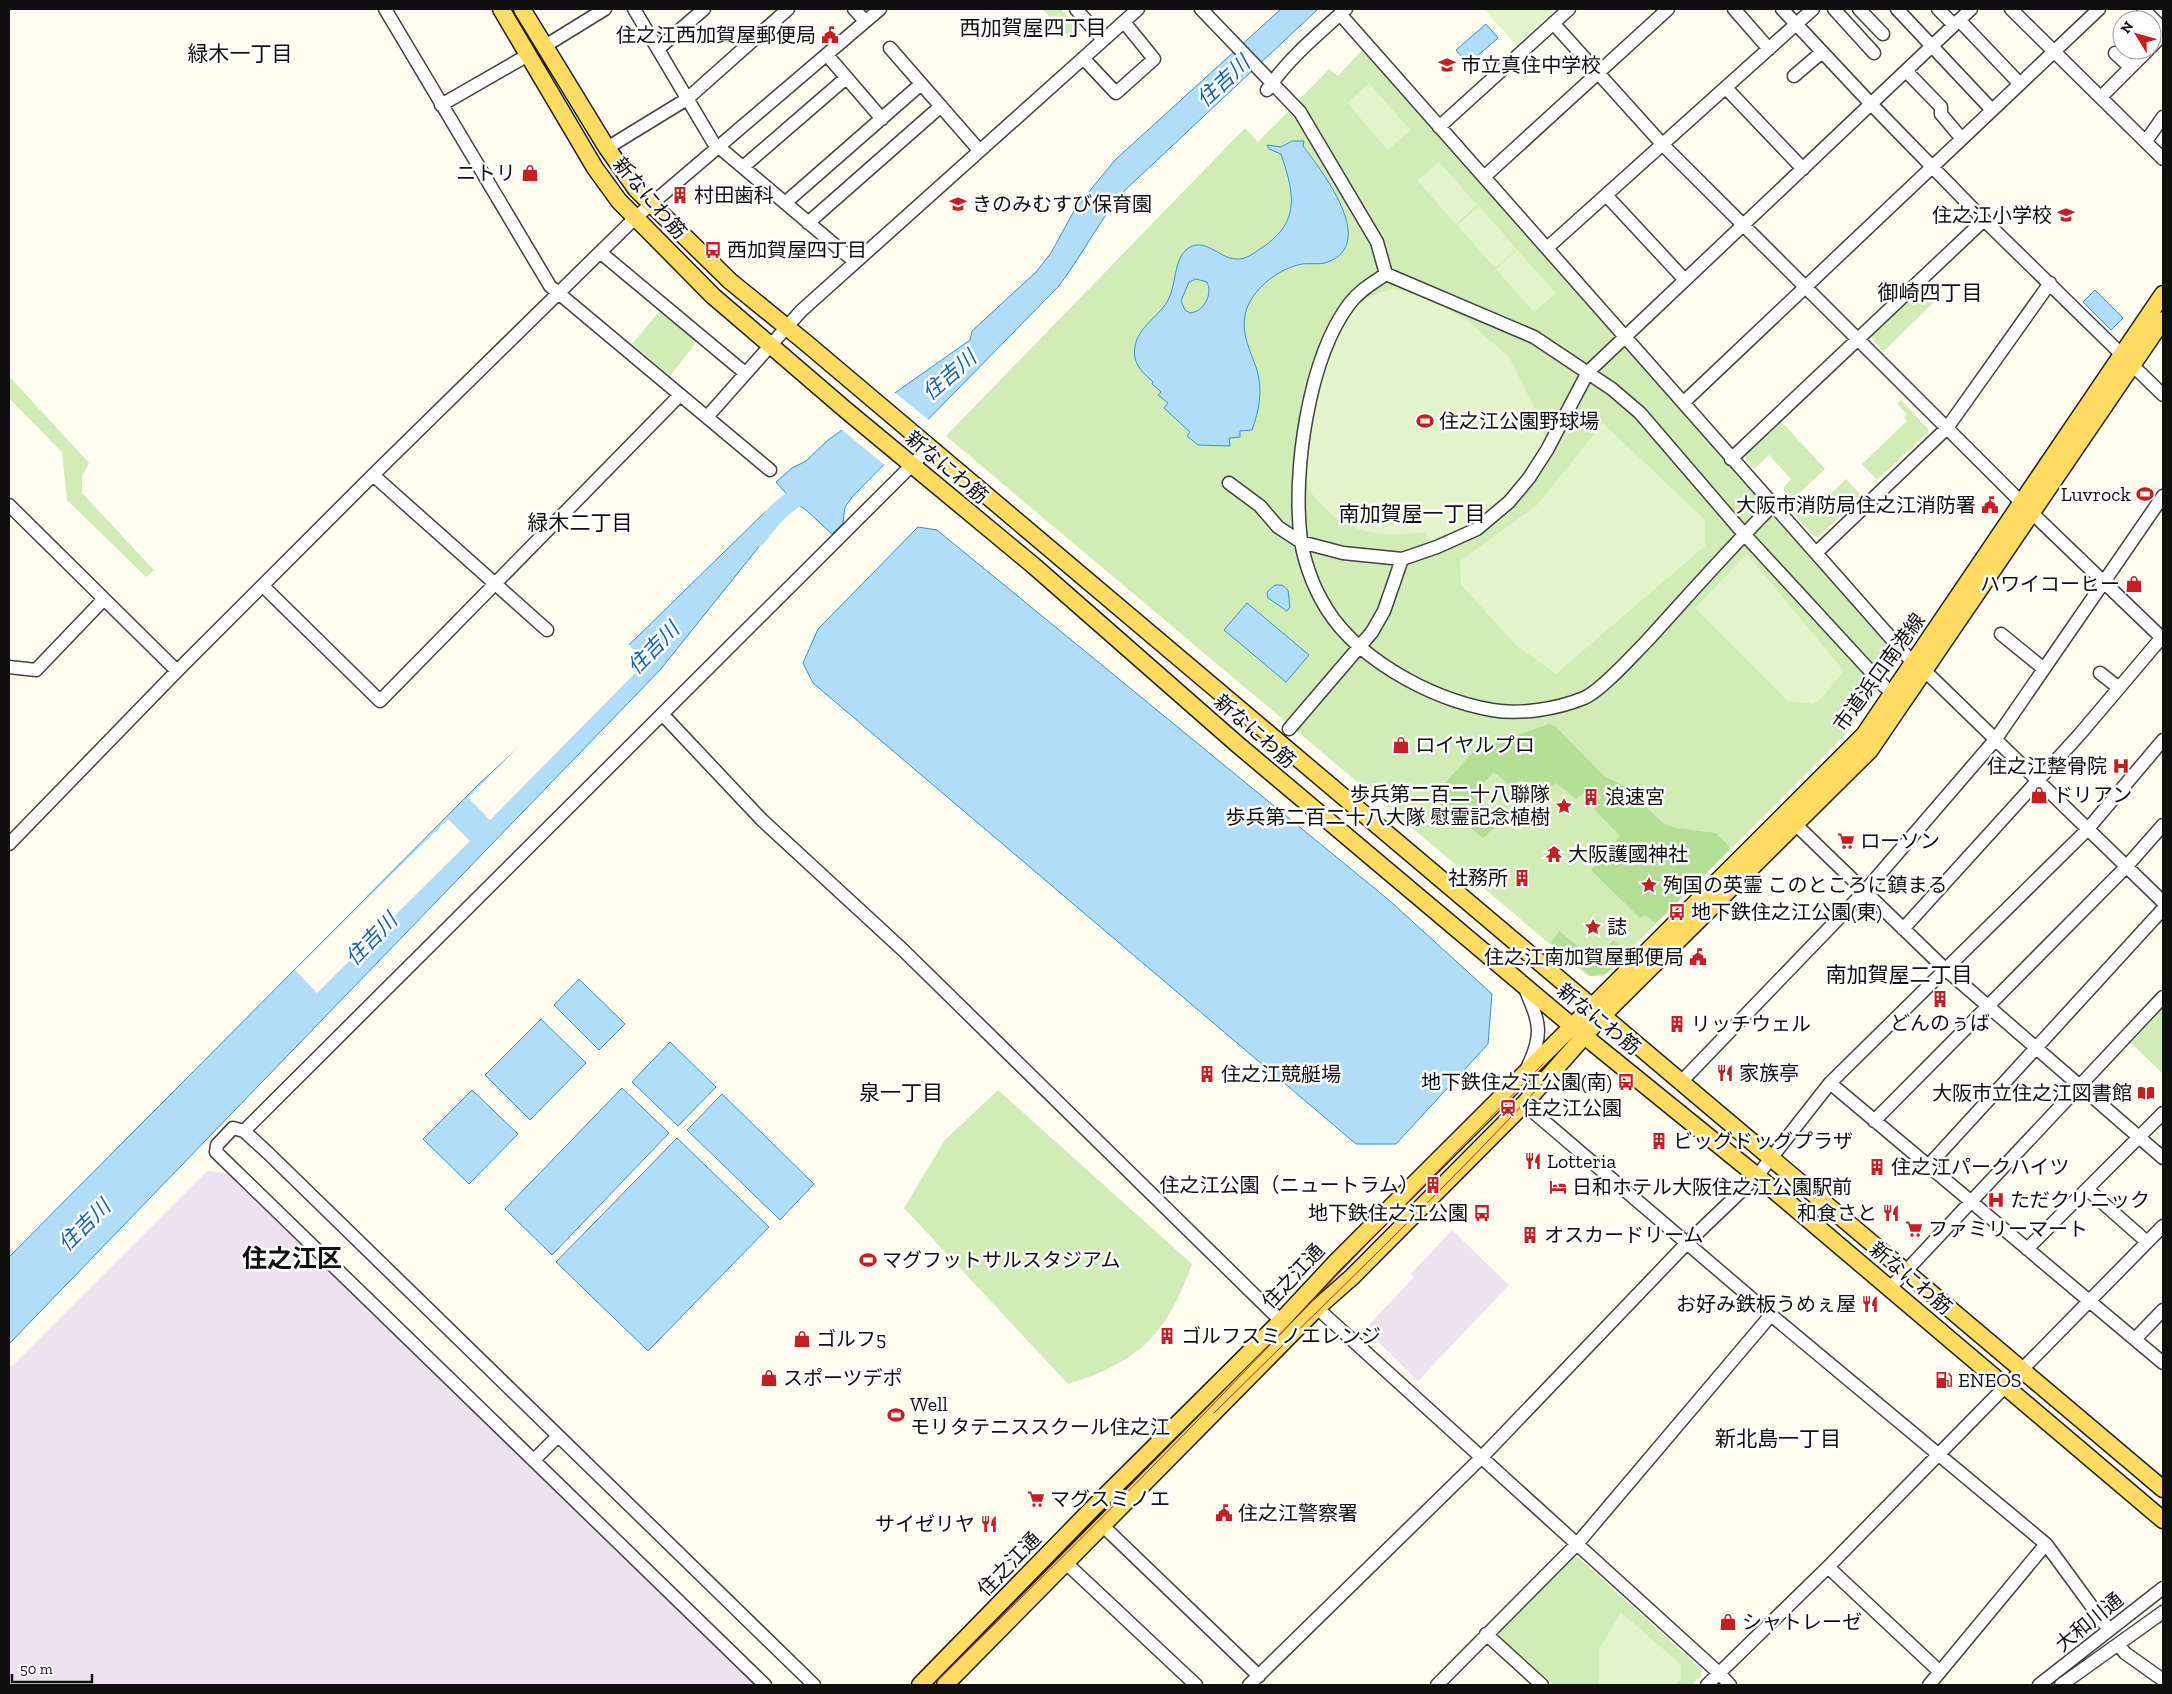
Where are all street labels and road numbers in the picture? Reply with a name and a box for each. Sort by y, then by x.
street label: 新なにわ筋 [608,152,692,244]
street label: 新なにわ筋 [901,426,993,508]
street label: 市道浜口南港線 [1828,608,1930,736]
street label: 新なにわ筋 [1209,689,1301,773]
street label: 新なにわ筋 [1553,978,1645,1060]
street label: 新なにわ筋 [1865,1237,1957,1319]
street label: 住之江通 [1257,1239,1329,1313]
street label: 住之江通 [973,1527,1045,1601]
street label: 大和川通 [2050,1588,2128,1656]

